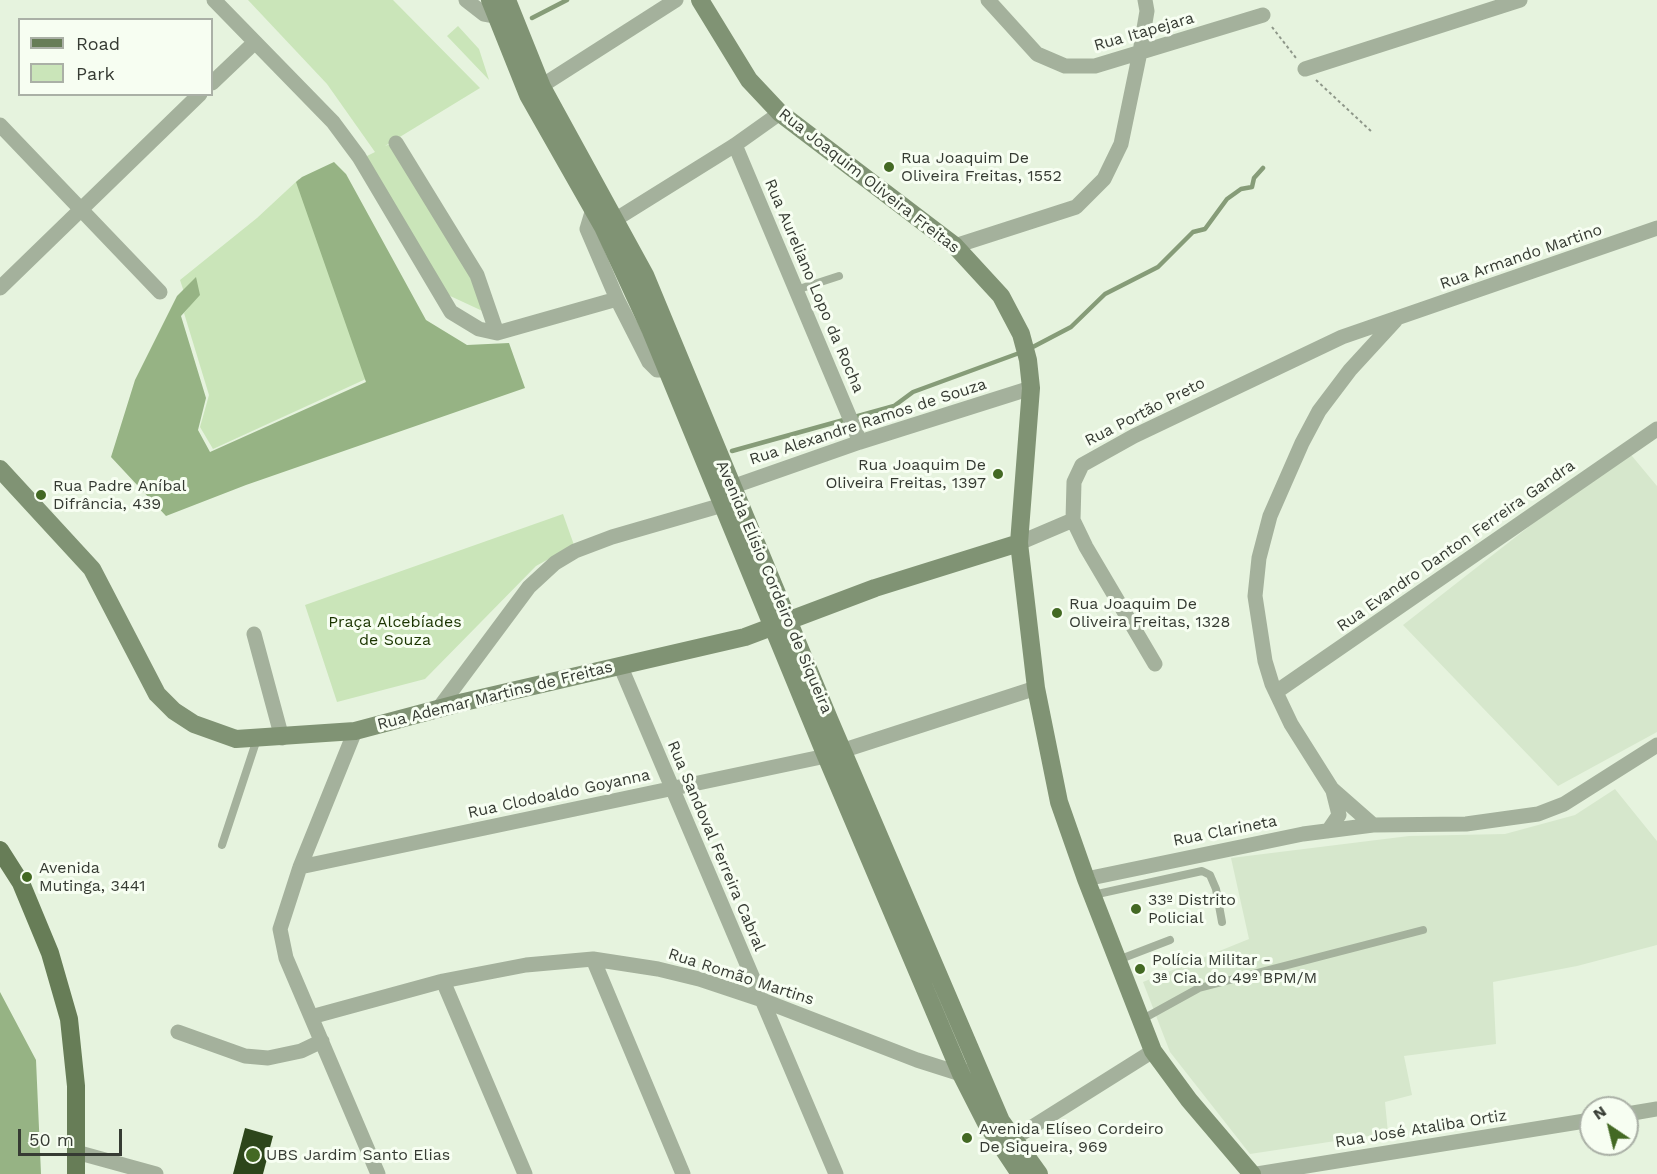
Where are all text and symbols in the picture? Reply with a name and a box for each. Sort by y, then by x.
street label: Rua Itapejara [1092,9,1196,55]
legend [18,18,213,96]
text: Road [76,33,120,54]
text: Park [76,63,115,84]
street label: Rua Joaquim Oliveira Freitas [775,104,963,258]
place label: Rua Joaquim De Oliveira Freitas, 1552 [901,148,1062,186]
marker: Rua Joaquim De Oliveira Freitas, 1552 [882,160,896,174]
street label: Rua Aureliano Lopo da Rocha [760,176,868,396]
street label: Rua Armando Martino [1437,220,1605,294]
street label: Rua Portão Preto [1082,373,1208,451]
street label: Rua Alexandre Ramos de Souza [747,375,989,469]
place label: Rua Joaquim De Oliveira Freitas, 1397 [825,455,986,493]
street label: Rua Evandro Danton Ferreira Gandra [1333,456,1579,636]
street label: Avenida Elísio Cordeiro de Siqueira [712,458,836,716]
marker: Rua Joaquim De Oliveira Freitas, 1397 [991,467,1005,481]
place label: Rua Padre Aníbal Difrância, 439 [53,476,186,514]
marker: Rua Padre Aníbal Difrância, 439 [34,488,48,502]
place label: Rua Joaquim De Oliveira Freitas, 1328 [1069,594,1230,632]
marker: Rua Joaquim De Oliveira Freitas, 1328 [1050,606,1064,620]
park label: Praça Alcebíades de Souza [328,612,462,650]
street label: Rua Ademar Martins de Freitas [375,657,615,735]
street label: Rua Sandoval Ferreira Cabral [663,738,769,954]
street label: Rua Clodoaldo Goyanna [466,765,652,823]
street label: Rua Clarineta [1172,812,1278,850]
place label: Avenida Mutinga, 3441 [39,858,145,896]
marker: Avenida Mutinga, 3441 [20,870,34,884]
place label: 33º Distrito Policial [1148,890,1236,928]
marker: 33º Distrito Policial [1129,902,1143,916]
street label: Rua Romão Martins [666,944,816,1010]
place label: Polícia Militar - 3ª Cia. do 49º BPM/M [1152,950,1317,988]
marker: Polícia Militar - 3ª Cia. do 49º BPM/M [1133,962,1147,976]
north arrow [1579,1096,1639,1156]
text: N [1589,1101,1610,1124]
street label: Rua José Ataliba Ortiz [1334,1106,1508,1152]
scale bar [21,1117,124,1155]
place label: Avenida Elíseo Cordeiro De Siqueira, 969 [979,1119,1164,1157]
text: 50 m [29,1129,74,1150]
marker: Avenida Elíseo Cordeiro De Siqueira, 969 [960,1131,974,1145]
place label: UBS Jardim Santo Elias [266,1145,450,1165]
marker: UBS Jardim Santo Elias [244,1146,262,1164]

